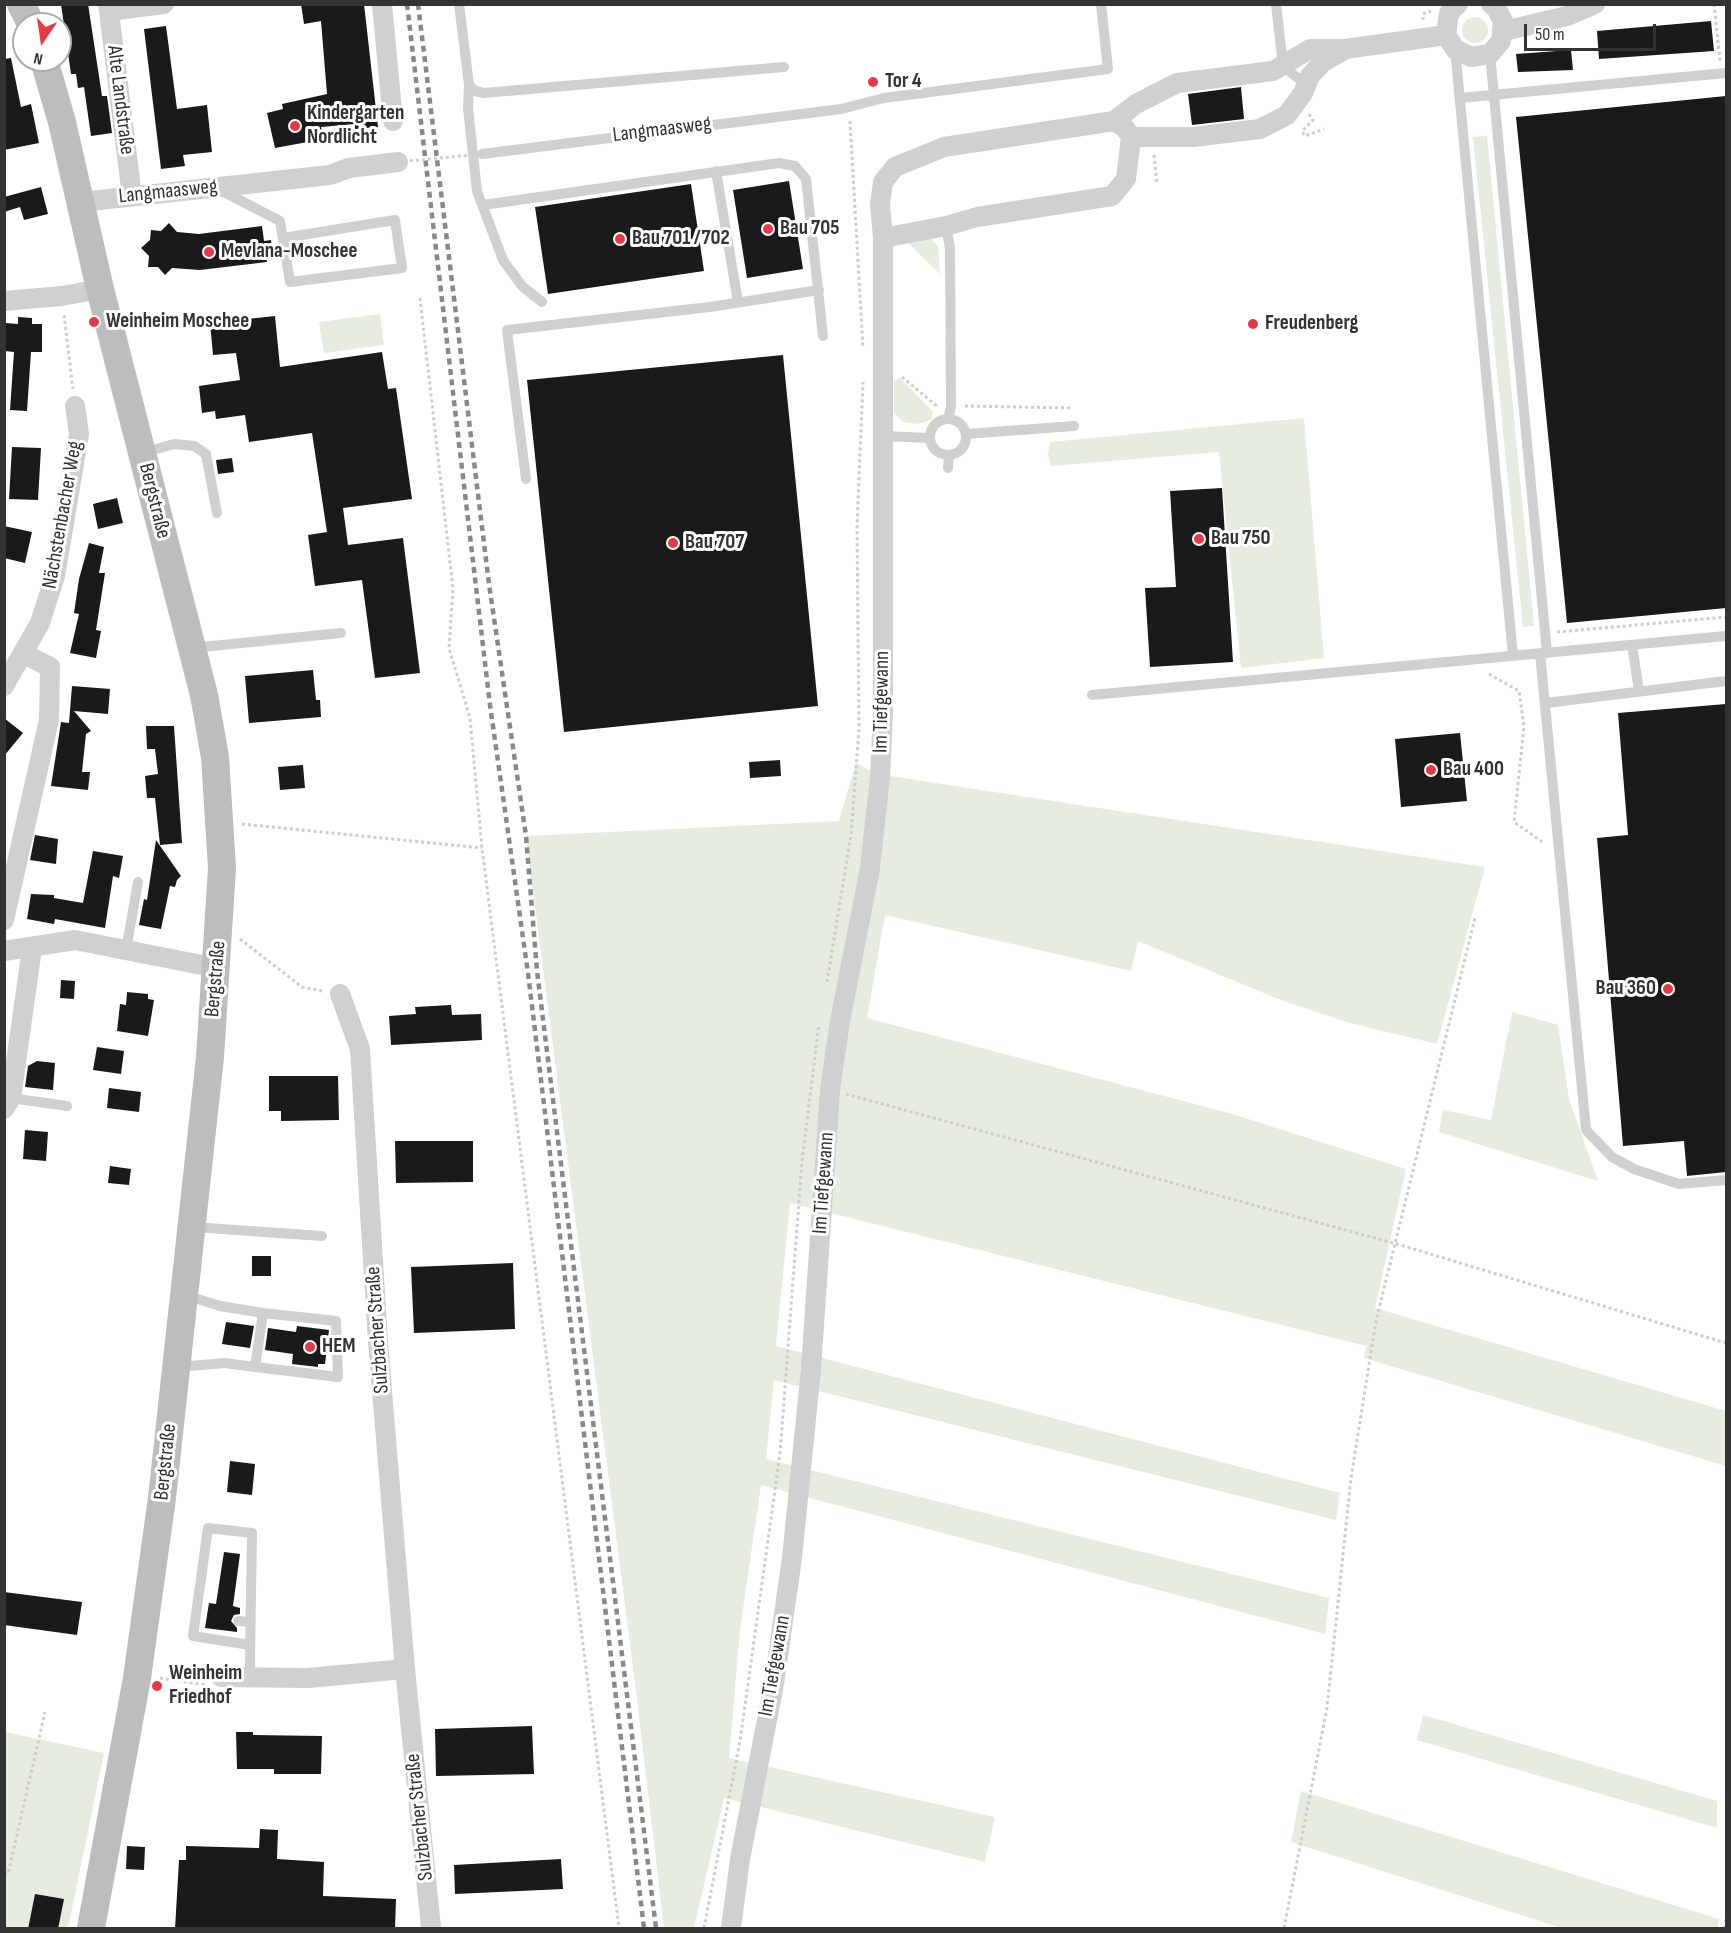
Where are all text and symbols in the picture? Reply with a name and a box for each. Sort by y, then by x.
north arrow [12,12,72,72]
scale bar [1527,12,1659,50]
text: 50 m [1535,24,1565,45]
street label: Alte Landstraße [101,44,139,156]
text: N [32,48,45,68]
place label: Tor 4 [885,69,922,95]
marker: Tor 4 [866,75,880,89]
place label: Kindergarten Nordlicht [307,101,404,151]
street label: Langmaasweg [611,111,713,149]
marker: Kindergarten Nordlicht [288,119,302,133]
street label: Langmaasweg [117,174,219,210]
place label: Bau 705 [780,216,839,242]
marker: Bau 705 [761,222,775,236]
place label: Bau 701 /702 [632,226,730,252]
marker: Bau 701 /702 [613,232,627,246]
place label: Mevlana-Moschee [221,239,357,265]
marker: Mevlana-Moschee [202,245,216,259]
place label: Weinheim Moschee [106,309,249,335]
place label: Freudenberg [1265,311,1358,337]
marker: Weinheim Moschee [87,315,101,329]
marker: Freudenberg [1246,317,1260,331]
street label: Nächstenbacher Weg [38,439,88,591]
street label: Bergstraße [133,461,175,541]
place label: Bau 750 [1211,526,1270,552]
place label: Bau 707 [685,530,744,556]
marker: Bau 750 [1192,532,1206,546]
marker: Bau 707 [666,536,680,550]
street label: Im Tiefgewann [869,651,895,753]
place label: Bau 400 [1443,757,1504,783]
marker: Bau 400 [1424,763,1438,777]
street label: Bergstraße [200,940,232,1018]
place label: Bau 360 [1596,976,1656,1002]
marker: Bau 360 [1661,982,1675,996]
street label: Im Tiefgewann [808,1131,840,1235]
street label: Sulzbacher Straße [361,1265,395,1395]
place label: HEM [322,1334,356,1360]
marker: HEM [303,1340,317,1354]
street label: Bergstraße [149,1423,183,1501]
street label: Im Tiefgewann [754,1614,796,1718]
place label: Weinheim Friedhof [169,1661,242,1711]
marker: Weinheim Friedhof [150,1679,164,1693]
street label: Sulzbacher Straße [401,1752,439,1882]

